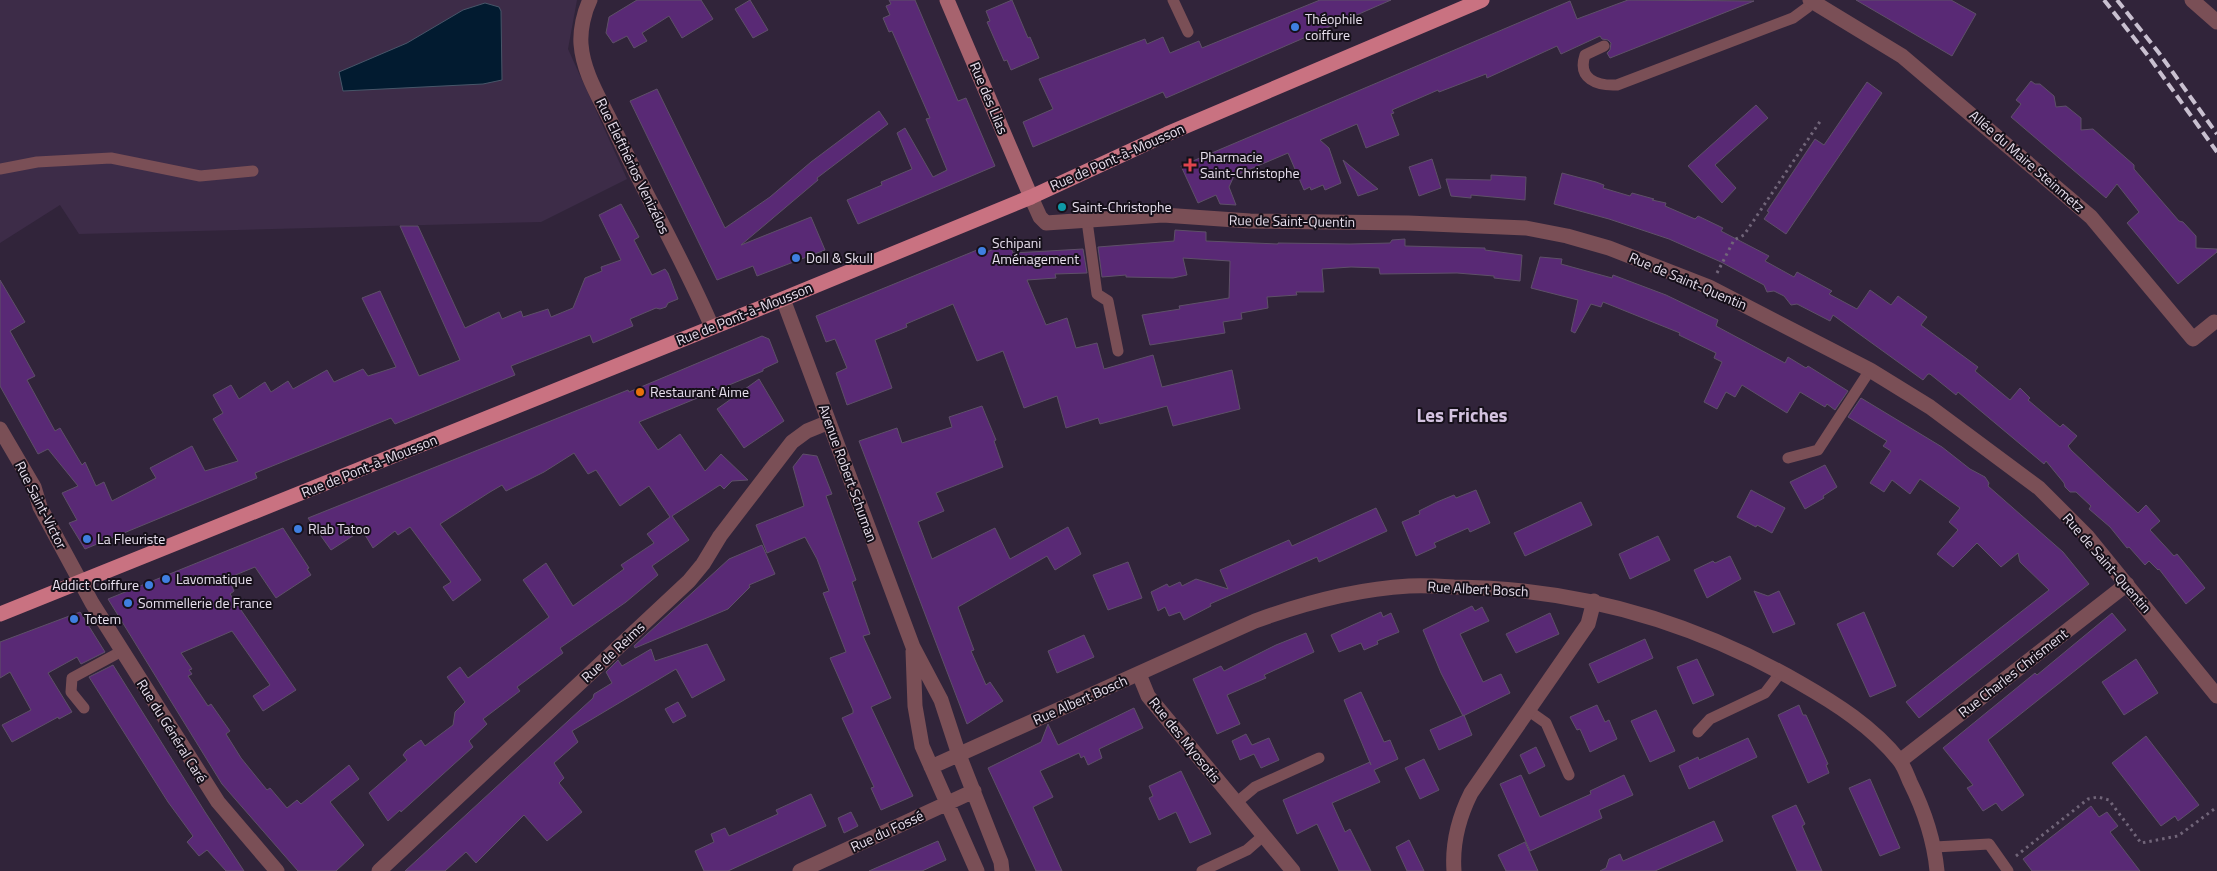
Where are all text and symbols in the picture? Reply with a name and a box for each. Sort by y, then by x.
place label: Théophile coiffure [1305,8,1363,45]
marker: Théophile coiffure [1289,21,1301,33]
street label: Rue des Lilas [965,58,1014,137]
street label: Rue Elefthérios Venizélos [591,94,676,237]
street label: Allée du Maire Steinmetz [1965,105,2090,217]
street label: Rue de Pont-à-Mousson [1046,117,1187,196]
place label: Pharmacie Saint-Christophe [1200,146,1300,183]
marker: Pharmacie Saint-Christophe [1184,159,1196,171]
place label: Saint-Christophe [1072,196,1172,217]
marker: Saint-Christophe [1056,201,1068,213]
street label: Rue de Saint-Quentin [1229,209,1355,232]
place label: Schipani Aménagement [992,232,1079,269]
marker: Schipani Aménagement [976,245,988,257]
street label: Rue de Saint-Quentin [1626,246,1750,315]
place label: Doll & Skull [806,247,873,268]
marker: Doll & Skull [790,252,802,264]
street label: Rue de Pont-à-Mousson [673,277,815,350]
place label: Restaurant Aime [650,381,749,402]
marker: Restaurant Aime [634,386,646,398]
district label: Les Friches [1416,400,1508,429]
street label: Avenue Robert Schuman [814,401,883,545]
street label: Rue de Pont-à-Mousson [298,429,440,502]
street label: Rue Saint-Victor [10,457,73,552]
street label: Rue de Saint-Quentin [2058,508,2157,617]
place label: Rlab Tatoo [308,518,370,539]
marker: Rlab Tatoo [292,523,304,535]
place label: La Fleuriste [97,528,165,549]
marker: La Fleuriste [81,533,93,545]
place label: Lavomatique [176,568,252,589]
marker: Lavomatique [160,573,172,585]
place label: Addict Coiffure [52,574,139,595]
street label: Rue Albert Bosch [1427,575,1529,602]
marker: Addict Coiffure [143,579,155,591]
place label: Sommellerie de France [138,592,272,613]
marker: Sommellerie de France [122,597,134,609]
place label: Totem [84,608,121,629]
marker: Totem [68,613,80,625]
street label: Rue de Reims [576,616,649,687]
street label: Rue Charles Chrisment [1954,623,2072,722]
street label: Rue Albert Bosch [1029,669,1130,730]
street label: Rue du Général Caré [132,675,213,787]
street label: Rue des Myosotis [1144,693,1226,787]
street label: Rue du Fossé [847,804,927,857]

